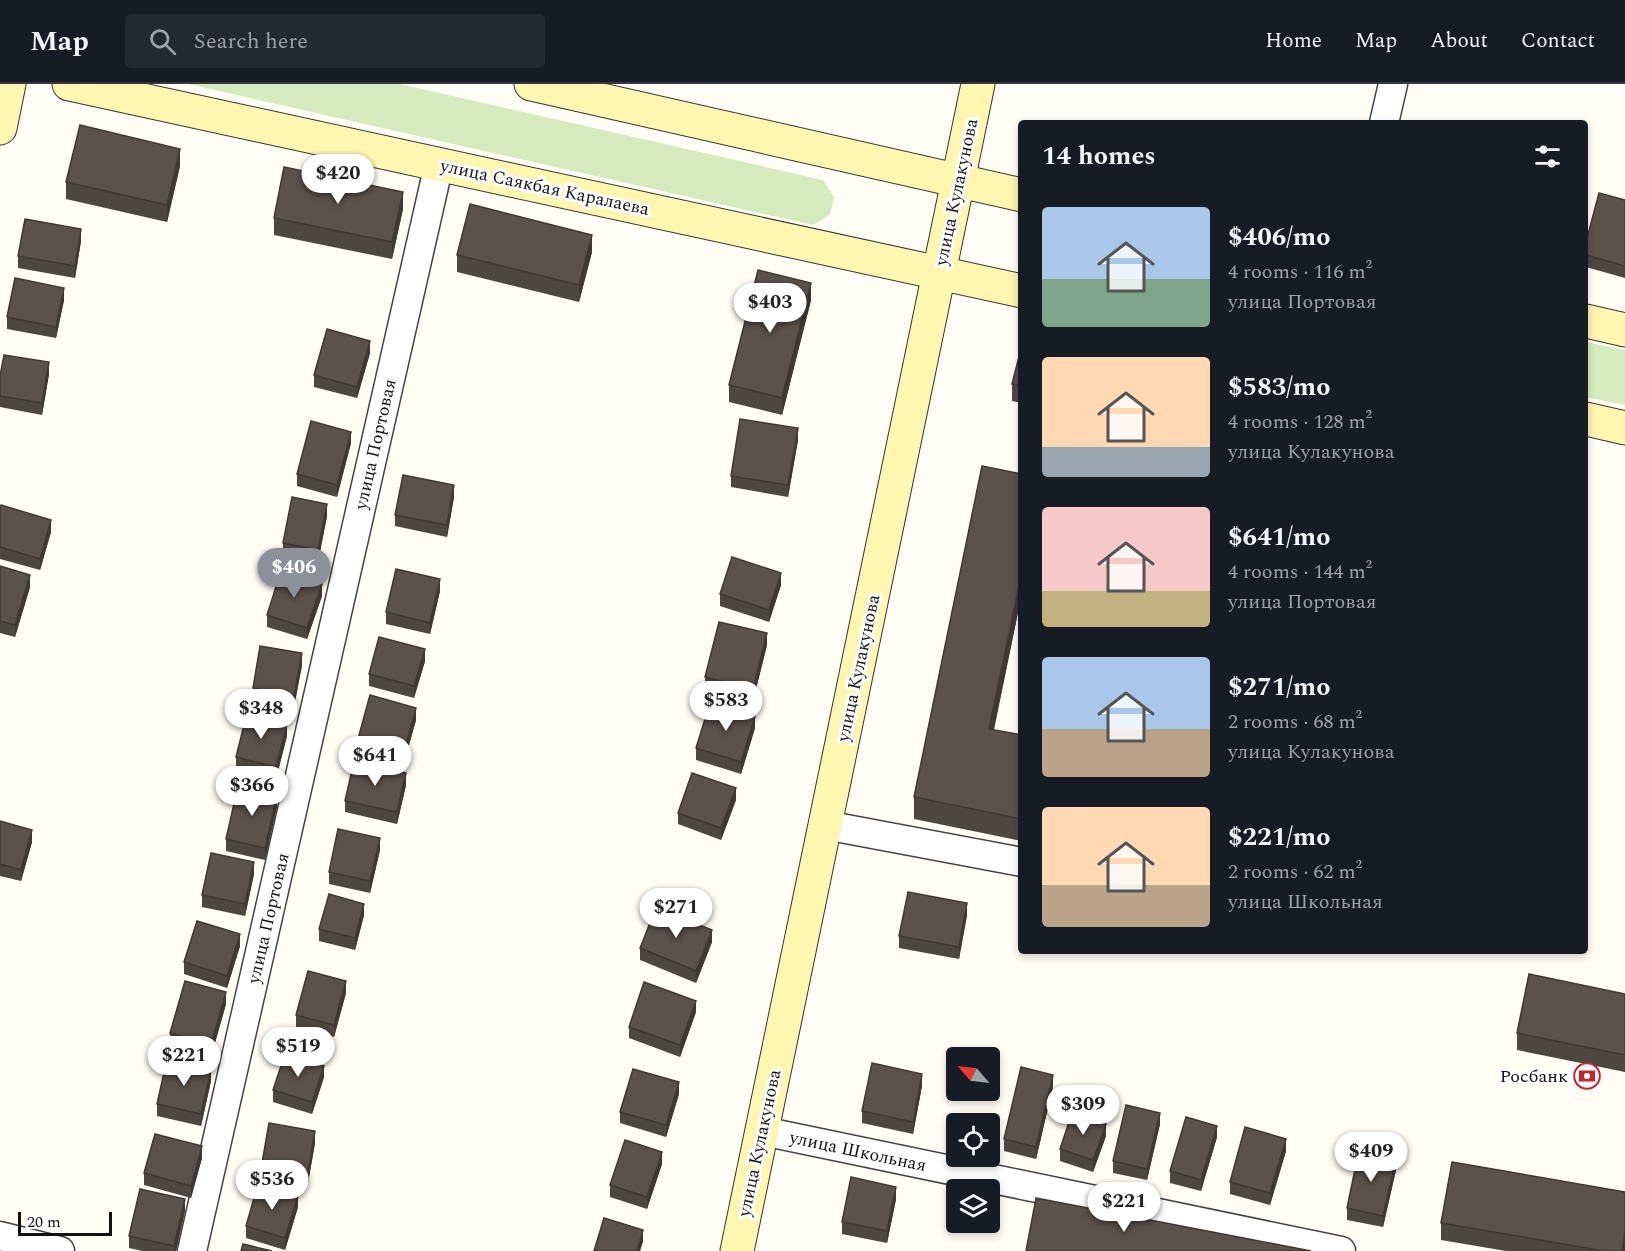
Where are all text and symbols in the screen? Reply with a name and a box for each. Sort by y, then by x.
search box [125,14,545,68]
text: Map [30,20,89,63]
icon: search [146,25,179,58]
text: Search here [194,25,308,58]
text: Home [1265,25,1322,57]
text: Map [1355,25,1397,57]
text: About [1430,25,1488,57]
text: Contact [1521,25,1595,57]
street label: улица Кулакунова [927,116,985,269]
text: 14 homes [1042,136,1156,176]
icon: filters [1531,140,1564,173]
street label: улица Саякбая Каралаева [437,152,652,223]
pin: $420 [302,154,374,205]
text: $420 [316,158,360,188]
text: $406/mo [1228,217,1331,257]
icon: home [1090,231,1162,303]
text: 4 rooms · 116 m² [1228,257,1372,287]
pin: $403 [734,283,806,334]
text: $403 [748,287,792,317]
text: улица Портовая [1228,287,1376,317]
text: $583/mo [1228,367,1331,407]
street label: улица Портовая [347,376,404,513]
icon: home [1090,381,1162,453]
text: 4 rooms · 128 m² [1228,407,1372,437]
text: улица Кулакунова [1228,437,1395,467]
text: $641/mo [1228,517,1331,557]
icon: home [1090,531,1162,603]
pin: $406 [258,548,330,599]
text: $406 [272,552,316,582]
text: 4 rooms · 144 m² [1228,557,1372,587]
text: улица Портовая [1228,587,1376,617]
street label: улица Кулакунова [829,592,887,745]
text: $271/mo [1228,667,1331,707]
pin: $583 [690,681,762,732]
icon: home [1090,681,1162,753]
text: $583 [704,685,748,715]
pin: $348 [225,689,297,740]
text: $348 [239,693,283,723]
text: 2 rooms · 68 m² [1228,707,1362,737]
pin: $641 [339,736,411,787]
text: улица Кулакунова [1228,737,1395,767]
text: $641 [353,740,397,770]
pin: $366 [216,766,288,817]
text: $366 [230,770,274,800]
text: $221/mo [1228,817,1331,857]
icon: home [1090,831,1162,903]
street label: улица Портовая [240,850,297,987]
text: 2 rooms · 62 m² [1228,857,1362,887]
text: улица Школьная [1228,887,1383,917]
pin: $271 [640,888,712,939]
text: $271 [654,892,698,922]
pin: $519 [262,1027,334,1078]
text: $519 [276,1031,320,1061]
pin: $221 [148,1036,220,1087]
text: $221 [162,1040,206,1070]
north arrow [946,1047,1000,1101]
map controls [946,1047,1000,1233]
bank icon: Росбанк [1572,1061,1602,1091]
place label: Росбанк [1500,1063,1568,1090]
street label: улица Кулакунова [730,1067,788,1220]
pin: $309 [1047,1085,1119,1136]
text: $309 [1061,1089,1105,1119]
button: locate [946,1113,1000,1167]
street label: улица Школьная [786,1124,929,1179]
pin: $409 [1335,1132,1407,1183]
text: $409 [1349,1136,1393,1166]
pin: $536 [236,1160,308,1211]
text: $536 [250,1164,294,1194]
button: layers [946,1179,1000,1233]
pin: $221 [1088,1182,1160,1233]
text: $221 [1102,1186,1146,1216]
scale bar [18,1209,112,1236]
text: 20 m [27,1210,61,1234]

